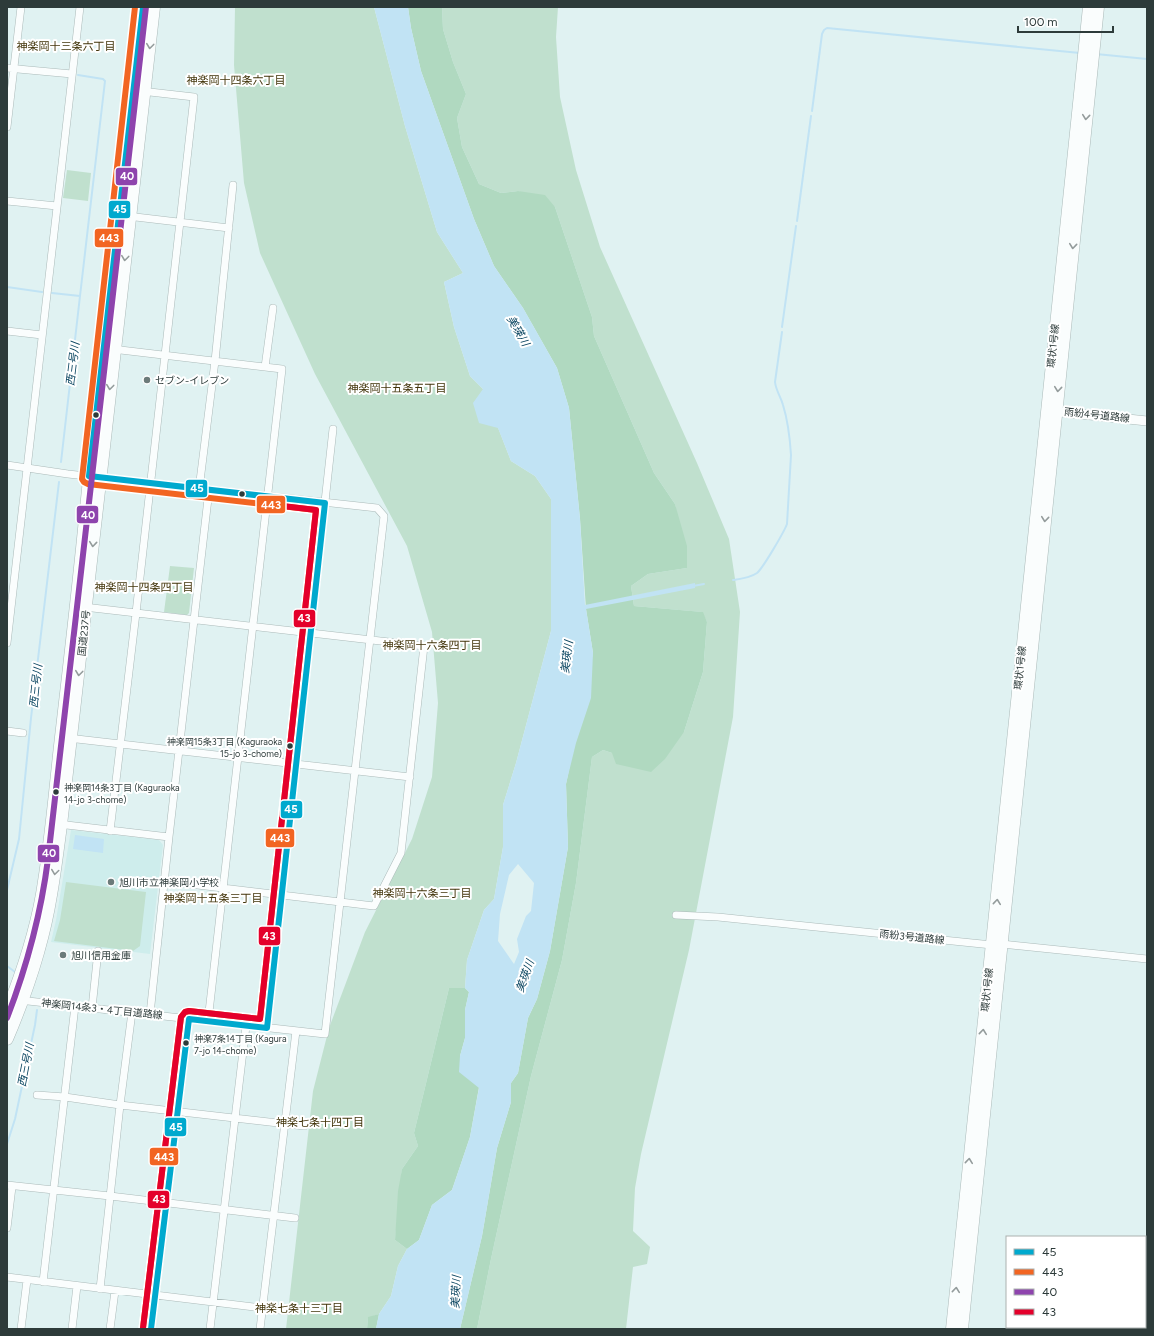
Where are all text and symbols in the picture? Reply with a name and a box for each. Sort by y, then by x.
scale bar [1018,8,1113,34]
text: 100 m [1024,15,1058,29]
district label: 神楽岡十三条六丁目 [17,40,116,53]
one-way arrow [146,43,155,49]
district label: 神楽岡十四条六丁目 [187,74,286,87]
one-way arrow [1082,114,1091,120]
line badge: 40 [115,167,138,186]
text: 40 [120,170,134,183]
line badge: 45 [108,200,131,219]
text: 45 [113,203,127,216]
line badge: 443 [94,228,124,248]
text: 443 [99,232,119,245]
one-way arrow [1068,243,1077,249]
one-way arrow [121,255,130,261]
water label: 美瑛川 [504,313,532,349]
street label: 環状1号線 [1044,323,1062,369]
water label: 西三号川 [64,340,82,387]
place label: セブン-イレブン [155,374,229,387]
marker: セブン-イレブン [142,375,152,385]
district label: 神楽岡十五条五丁目 [348,382,447,395]
one-way arrow [106,384,115,391]
one-way arrow [1054,386,1063,392]
street label: 雨紛4号道路線 [1063,405,1131,425]
unlabelled marker [91,410,101,420]
line badge: 45 [185,479,208,498]
text: 45 [190,482,204,495]
unlabelled marker [237,489,247,499]
line badge: 443 [256,495,286,514]
text: 443 [261,499,281,512]
line badge: 40 [76,505,99,524]
text: 40 [81,509,95,522]
one-way arrow [1040,515,1049,522]
one-way arrow [89,541,98,547]
district label: 神楽岡十四条四丁目 [95,581,194,594]
street label: 国道237号 [75,609,93,657]
line badge: 43 [293,609,316,628]
text: 43 [297,612,311,625]
district label: 神楽岡十六条四丁目 [383,639,482,652]
water label: 美瑛川 [559,639,576,674]
street label: 環状1号線 [1011,645,1029,691]
water label: 西三号川 [27,662,45,709]
one-way arrow [75,670,84,676]
place label: 神楽岡15条3丁目 (Kaguraoka 15-jo 3-chome) [167,736,282,759]
marker: 神楽岡15条3丁目 (Kaguraoka 15-jo 3-chome) [285,741,295,751]
place label: 神楽岡14条3丁目 (Kaguraoka 14-jo 3-chome) [64,782,180,805]
marker: 神楽岡14条3丁目 (Kaguraoka 14-jo 3-chome) [51,787,61,797]
line badge: 45 [280,800,303,819]
text: 45 [284,803,298,816]
line badge: 443 [265,828,295,848]
text: 443 [270,832,290,845]
line badge: 40 [37,844,60,863]
text: 40 [42,847,56,860]
one-way arrow [51,868,60,875]
place label: 旭川市立神楽岡小学校 [119,876,219,889]
marker: 旭川市立神楽岡小学校 [106,877,116,887]
district label: 神楽岡十六条三丁目 [373,887,472,900]
district label: 神楽岡十五条三丁目 [164,892,263,905]
one-way arrow [992,899,1001,905]
line badge: 43 [258,926,281,946]
street label: 雨紛3号道路線 [879,927,945,947]
text: 43 [262,930,276,943]
place label: 旭川信用金庫 [71,949,131,962]
marker: 旭川信用金庫 [58,950,68,960]
water label: 美瑛川 [513,957,537,994]
street label: 環状1号線 [978,967,996,1013]
street label: 神楽岡14条3・4丁目道路線 [41,996,163,1022]
one-way arrow [978,1029,987,1035]
place label: 神楽7条14丁目 (Kagura 7-jo 14-chome) [194,1033,287,1056]
marker: 神楽7条14丁目 (Kagura 7-jo 14-chome) [181,1038,191,1048]
water label: 西三号川 [15,1041,37,1088]
district label: 神楽七条十四丁目 [276,1116,364,1129]
line badge: 45 [164,1117,187,1137]
text: 45 [169,1121,183,1134]
line badge: 443 [149,1147,179,1166]
text: 443 [154,1151,174,1164]
one-way arrow [964,1158,973,1164]
line badge: 43 [147,1190,170,1209]
text: 43 [152,1193,166,1206]
legend [1006,1236,1146,1328]
text: 45 [1042,1245,1056,1259]
text: 443 [1042,1265,1063,1279]
water label: 美瑛川 [449,1274,463,1309]
text: 40 [1042,1285,1057,1299]
one-way arrow [951,1287,960,1293]
district label: 神楽七条十三丁目 [255,1302,343,1315]
text: 43 [1042,1305,1056,1319]

